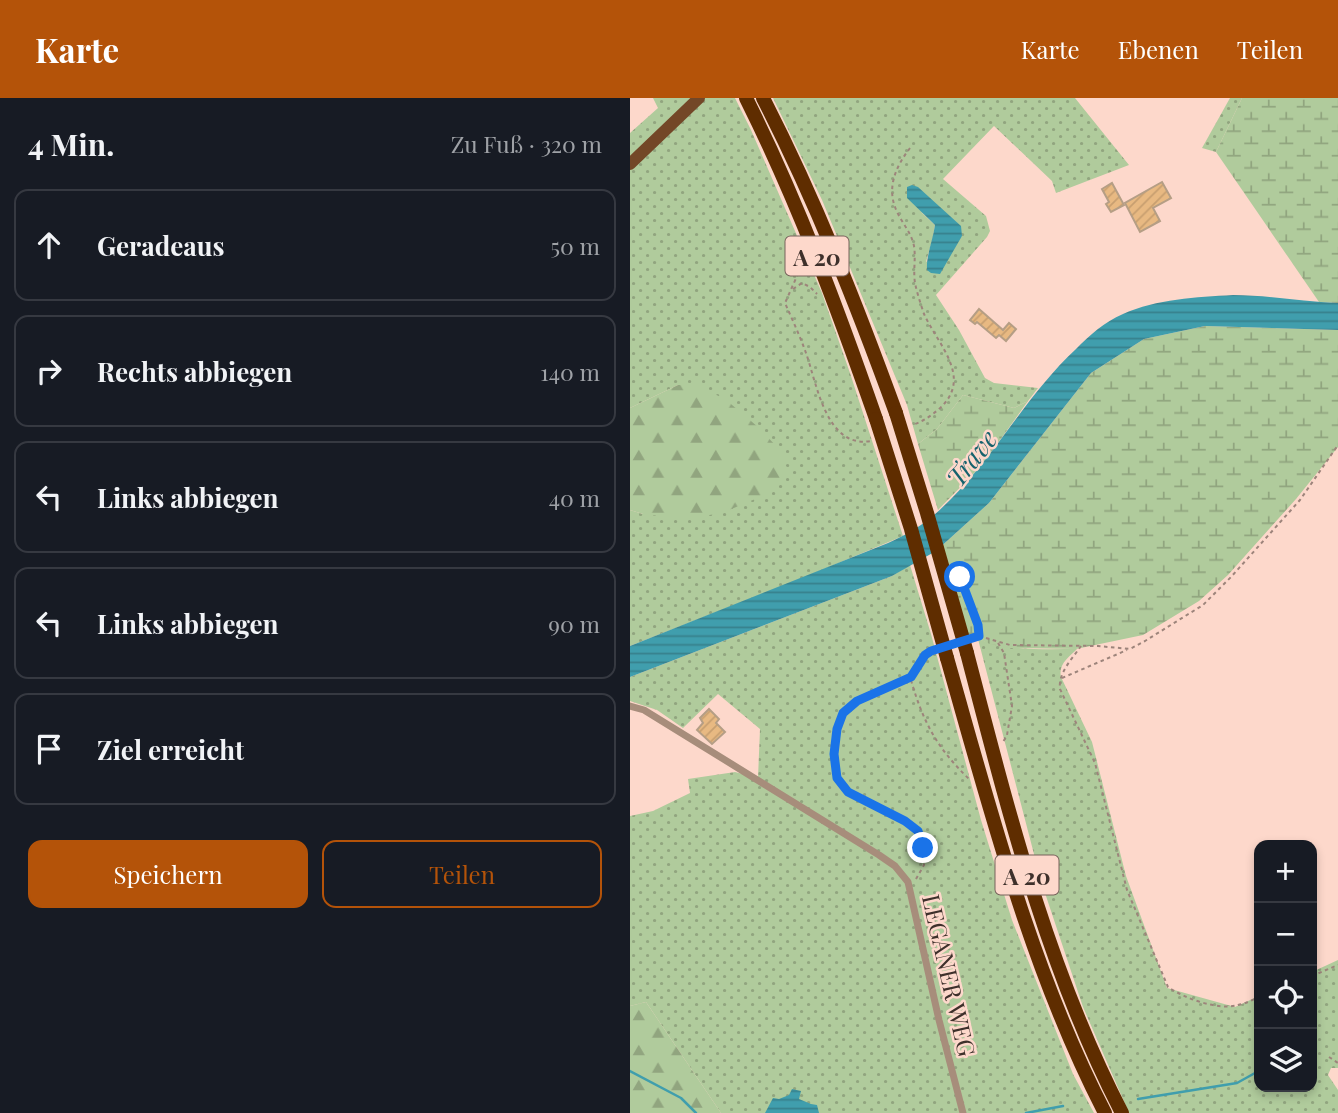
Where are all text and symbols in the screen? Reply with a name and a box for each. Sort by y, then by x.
text: Karte [35,27,119,71]
text: Karte [1021,33,1080,65]
text: Ebenen [1118,33,1199,65]
text: Teilen [1237,33,1303,65]
text: 4 Min. [28,124,114,164]
text: Zu Fuß · 320 m [451,128,602,159]
icon: ahead [30,226,68,264]
text: Geradeaus [97,228,225,263]
text: 50 m [551,230,600,261]
road number: A 20 [786,237,848,276]
icon: right [30,352,68,390]
text: Rechts abbiegen [97,354,292,389]
text: 140 m [540,356,600,387]
water label: Trave [938,422,1004,494]
icon: left [30,478,68,516]
text: Links abbiegen [97,480,278,515]
text: 40 m [549,482,600,513]
route start [944,561,975,592]
icon: left [30,604,68,642]
text: Links abbiegen [97,606,278,641]
text: 90 m [548,608,600,639]
icon: arrive [30,730,68,768]
text: Ziel erreicht [97,732,244,767]
route end [907,832,938,863]
button: Speichern [28,840,308,908]
button: Teilen [322,840,602,908]
map controls [1254,840,1317,1092]
button: + [1254,840,1317,903]
road number: A 20 [996,856,1058,894]
street label: LEGANER WEG [916,891,984,1059]
button: − [1254,903,1317,966]
button: locate [1254,966,1317,1029]
button: layers [1254,1029,1317,1092]

